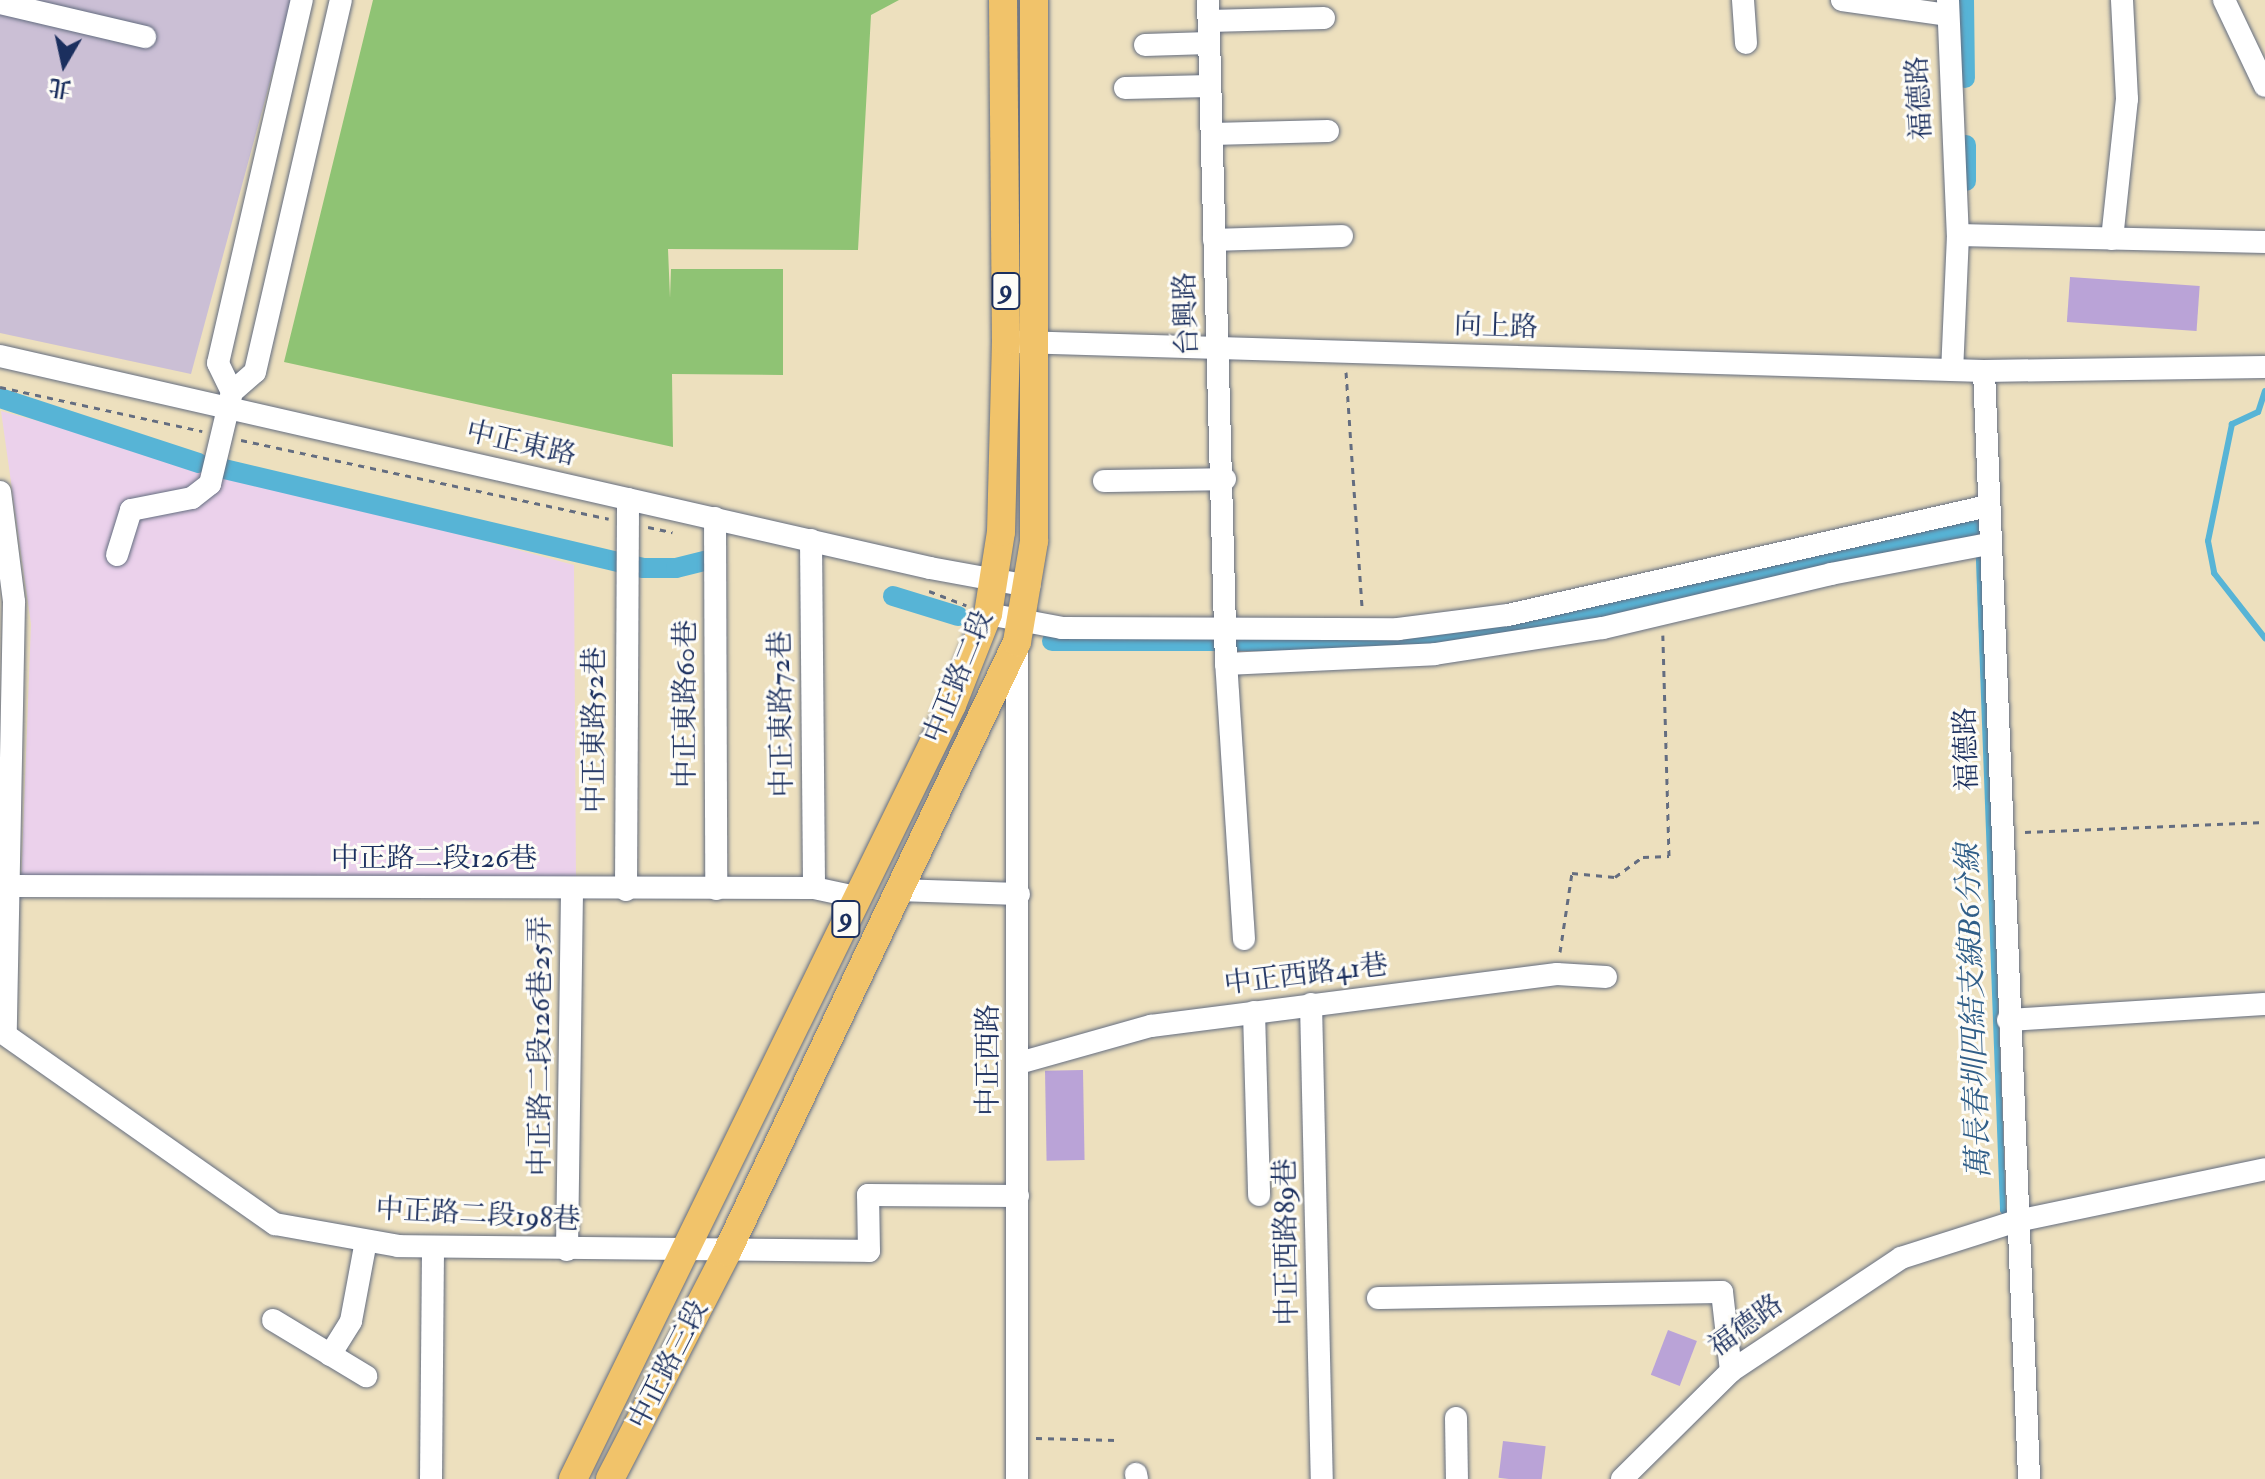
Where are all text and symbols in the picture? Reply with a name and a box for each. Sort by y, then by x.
north arrow [24,24,104,104]
street label: 福德路 [1901,55,1939,141]
text: 北 [47,72,73,103]
road number: 9 [990,269,1022,313]
street label: 台興路 [1169,271,1205,357]
street label: 向上路 [1453,309,1539,345]
street label: 中正東路 [463,415,579,473]
street label: 中正路二段 [917,606,1001,748]
street label: 中正東路60巷 [669,620,703,788]
street label: 中正東路72巷 [764,630,800,798]
street label: 中正東路52巷 [578,647,612,813]
street label: 福德路 [1949,706,1985,792]
street label: 中正路二段126巷 [331,842,537,876]
water label: 萬長春圳四結支線B6分線 [1950,843,1998,1179]
road number: 9 [830,897,862,941]
street label: 中正路二段126巷25弄 [524,916,558,1176]
street label: 中正西路41巷 [1222,948,1390,1002]
street label: 中正西路 [972,1004,1006,1116]
street label: 中正西路89巷 [1269,1158,1305,1326]
street label: 中正路二段198巷 [375,1193,581,1237]
street label: 福德路 [1702,1288,1790,1364]
street label: 中正路三段 [622,1295,716,1435]

